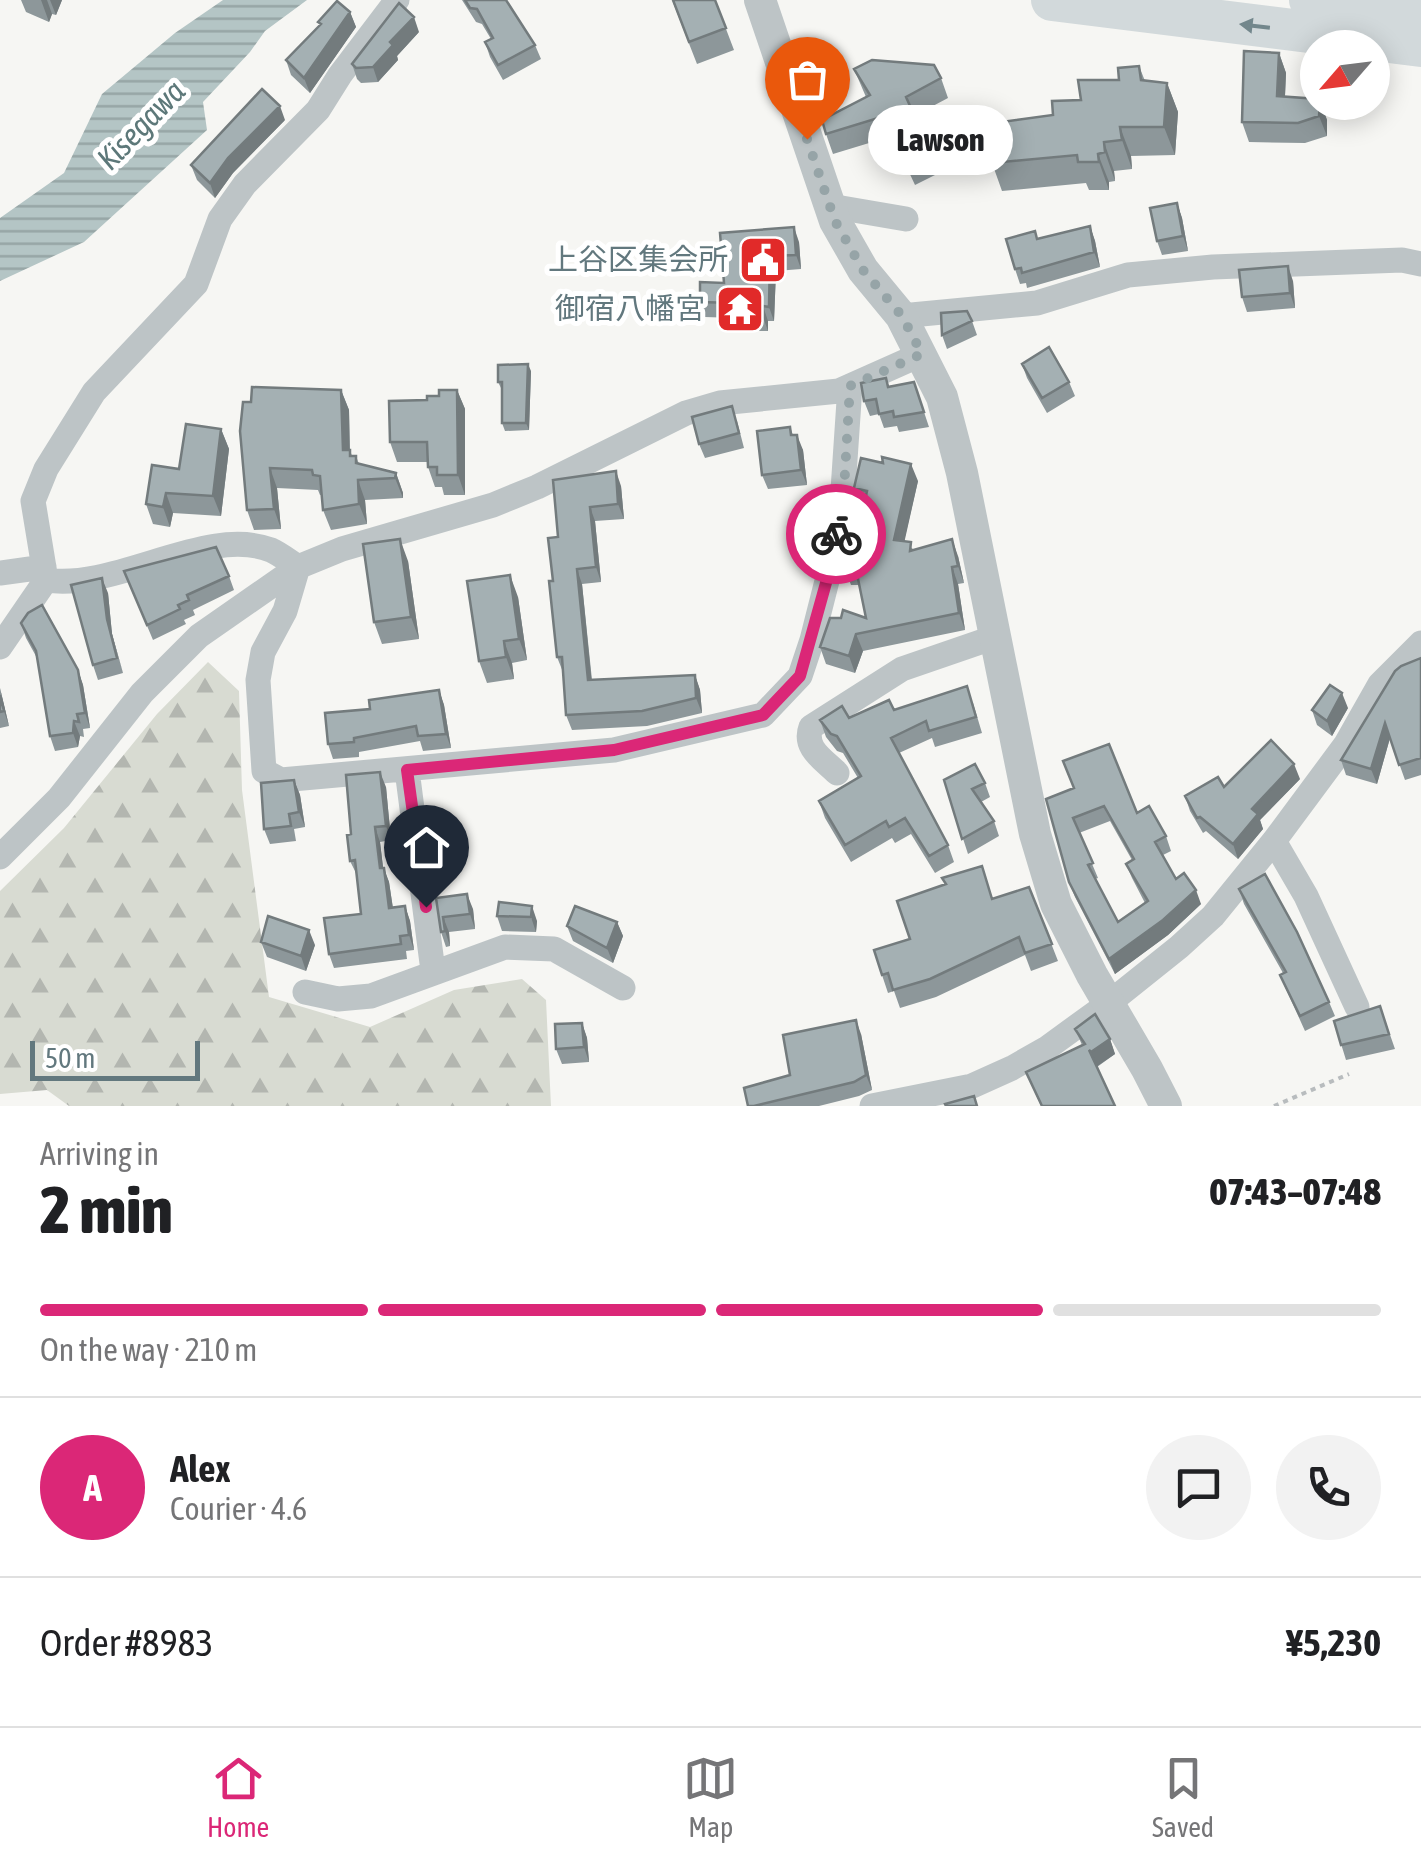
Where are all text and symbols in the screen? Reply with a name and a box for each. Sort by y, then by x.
one-way arrow [1238,17,1270,33]
north arrow [1300,30,1390,120]
map controls [1300,30,1390,120]
pin [765,37,850,140]
icon: bag [780,52,835,107]
water label: Kisegawa [89,72,192,177]
callout: Lawson [867,104,1012,174]
text: Lawson [896,121,985,158]
public building icon: 上谷区集会所 [737,234,789,286]
place label: 上谷区集会所 [548,242,728,276]
temple icon: 御宿八幡宮 [714,283,766,335]
place label: 御宿八幡宮 [555,291,705,325]
courier [786,484,886,584]
icon: bike [809,507,864,562]
pin [384,805,469,908]
icon: home [399,820,454,875]
scale bar [30,1036,200,1080]
text: 50 m [45,1042,95,1074]
text: Arriving in [40,1135,159,1172]
text: 07:43–07:48 [1209,1170,1381,1213]
text: 2 min [40,1172,173,1247]
text: On the way · 210 m [40,1331,257,1368]
button: chat [1146,1435,1251,1540]
button: phone [1276,1435,1381,1540]
text: Alex [170,1447,231,1490]
text: A [83,1466,102,1509]
text: Courier · 4.6 [170,1490,307,1527]
text: Order #8983 [40,1621,213,1664]
text: ¥5,230 [1286,1621,1381,1664]
tab: Home [207,1751,269,1843]
tab: Map [683,1751,738,1843]
tab: Saved [1152,1751,1214,1843]

